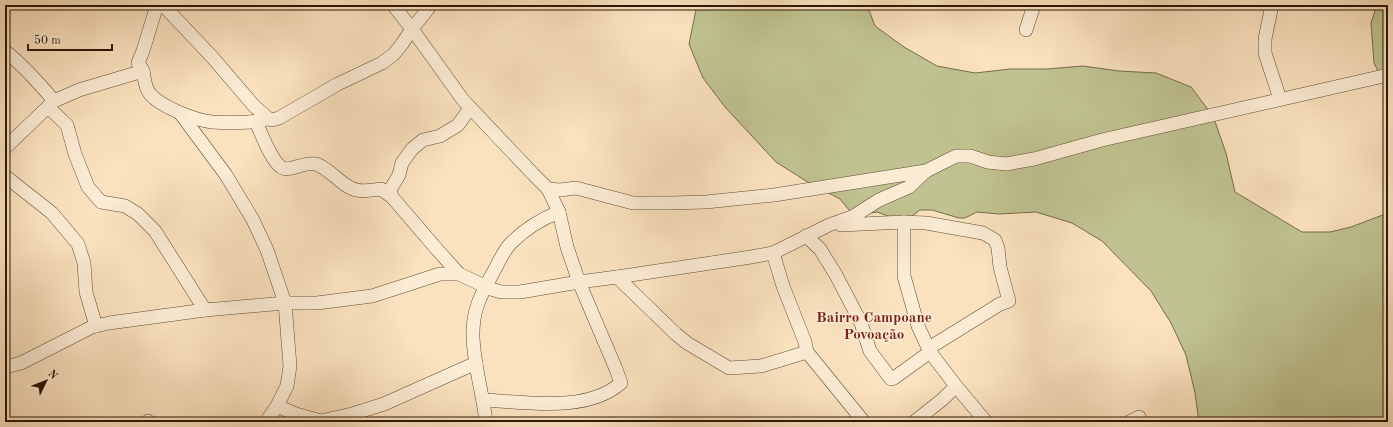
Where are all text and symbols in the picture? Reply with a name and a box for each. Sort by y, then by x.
scale bar [28,26,112,52]
text: 50 m [34,34,61,47]
district label: Bairro Campoane Povoação [816,311,932,343]
north arrow [26,361,66,401]
text: N [45,368,60,382]

